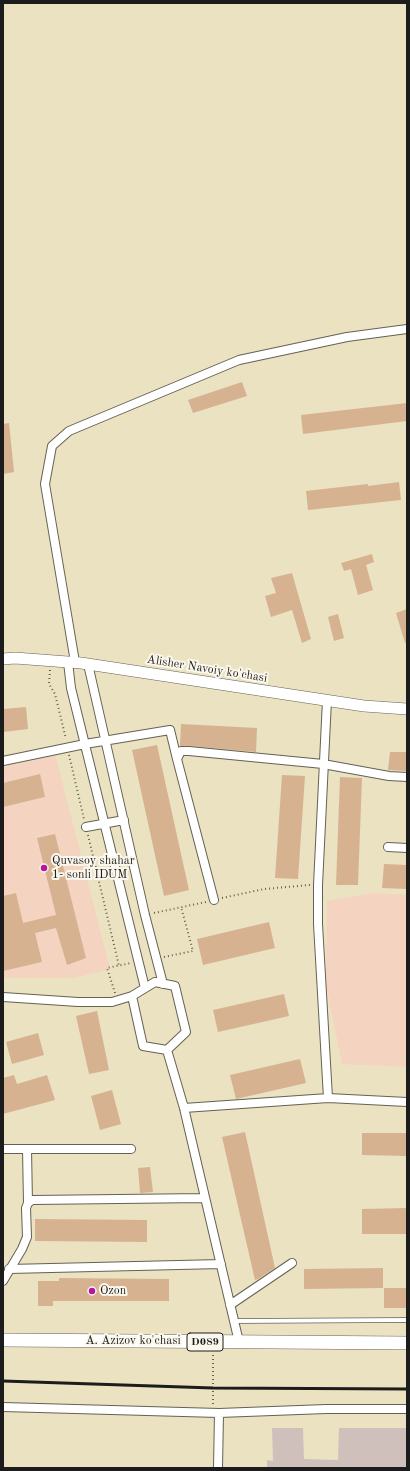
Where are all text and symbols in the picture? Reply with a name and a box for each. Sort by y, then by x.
street label: Alisher Navoiy ko'chasi [146,652,268,686]
place label: Quvasoy shahar 1- sonli IDUM [52,854,135,882]
marker: Quvasoy shahar 1- sonli IDUM [39,863,49,873]
place label: Ozon [100,1284,126,1298]
marker: Ozon [87,1286,97,1296]
road number: D089 [187,1333,223,1351]
street label: A. Azizov ko'chasi [85,1334,181,1348]

